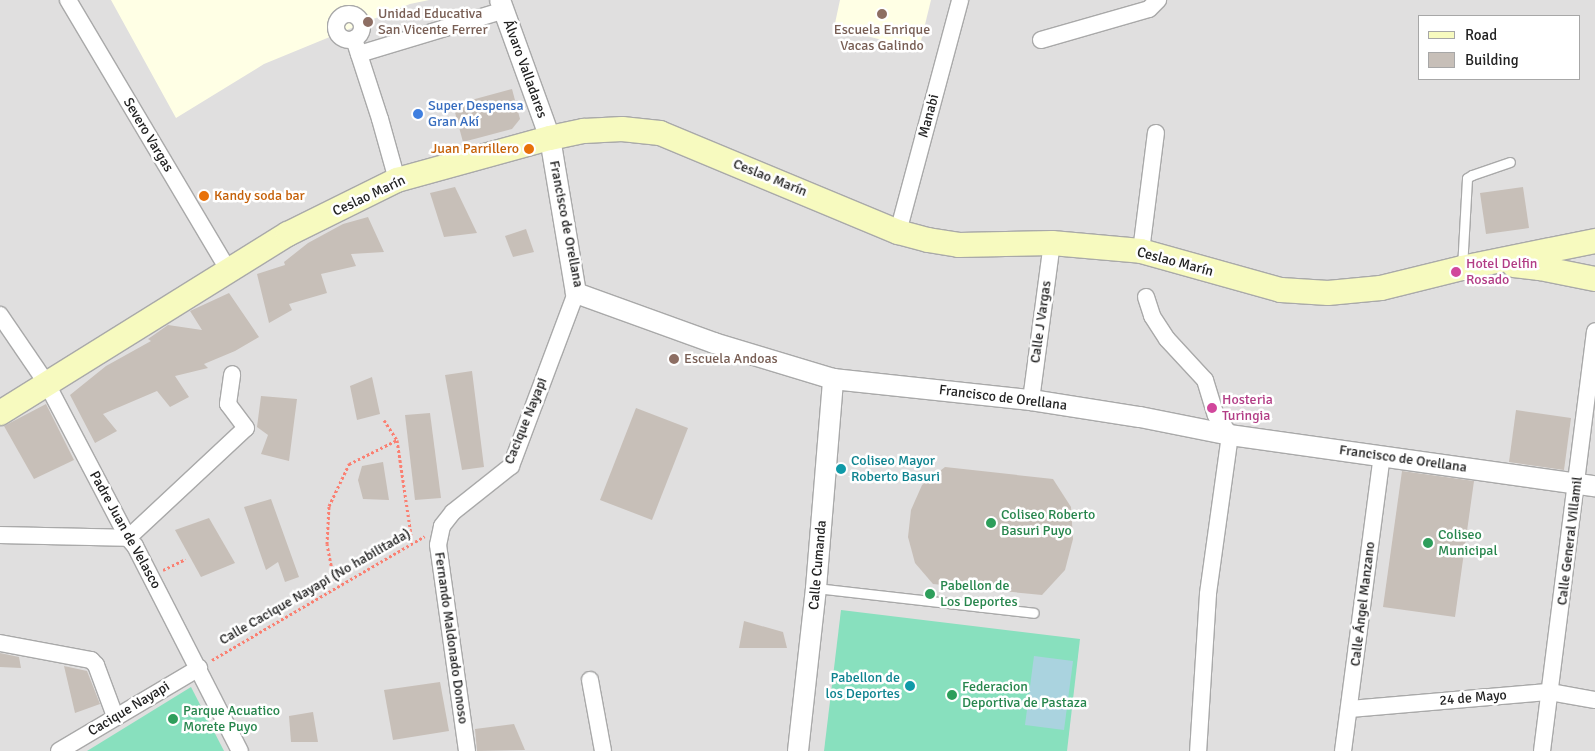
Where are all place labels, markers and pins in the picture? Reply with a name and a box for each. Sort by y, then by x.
place label: Unidad Educativa San Vicente Ferrer [378,6,488,38]
marker: Escuela Enrique Vacas Galindo [876,8,888,20]
marker: Unidad Educativa San Vicente Ferrer [362,16,374,28]
place label: Escuela Enrique Vacas Galindo [834,22,930,54]
place label: Super Despensa Gran Akí [428,98,524,130]
marker: Super Despensa Gran Akí [412,108,424,120]
place label: Juan Parrillero [431,141,519,157]
marker: Juan Parrillero [523,143,535,155]
place label: Kandy soda bar [214,188,305,204]
marker: Kandy soda bar [198,190,210,202]
place label: Hotel Delfin Rosado [1466,256,1537,288]
marker: Hotel Delfin Rosado [1450,266,1462,278]
place label: Escuela Andoas [684,351,778,367]
marker: Escuela Andoas [668,353,680,365]
place label: Hosteria Turingia [1222,392,1273,424]
marker: Hosteria Turingia [1206,402,1218,414]
place label: Coliseo Mayor Roberto Basuri [851,453,940,486]
marker: Coliseo Mayor Roberto Basuri [835,463,847,475]
place label: Coliseo Roberto Basuri Puyo [1001,507,1095,540]
marker: Coliseo Roberto Basuri Puyo [985,517,997,529]
place label: Coliseo Municipal [1438,527,1498,560]
marker: Coliseo Municipal [1422,537,1434,549]
place label: Pabellon de Los Deportes [940,578,1018,610]
marker: Pabellon de Los Deportes [924,588,936,600]
place label: Pabellon de los Deportes [825,670,900,702]
place label: Federacion Deportiva de Pastaza [962,679,1087,712]
marker: Pabellon de los Deportes [904,680,916,692]
marker: Federacion Deportiva de Pastaza [946,689,958,701]
place label: Parque Acuatico Morete Puyo [183,703,280,736]
marker: Parque Acuatico Morete Puyo [167,713,179,725]

